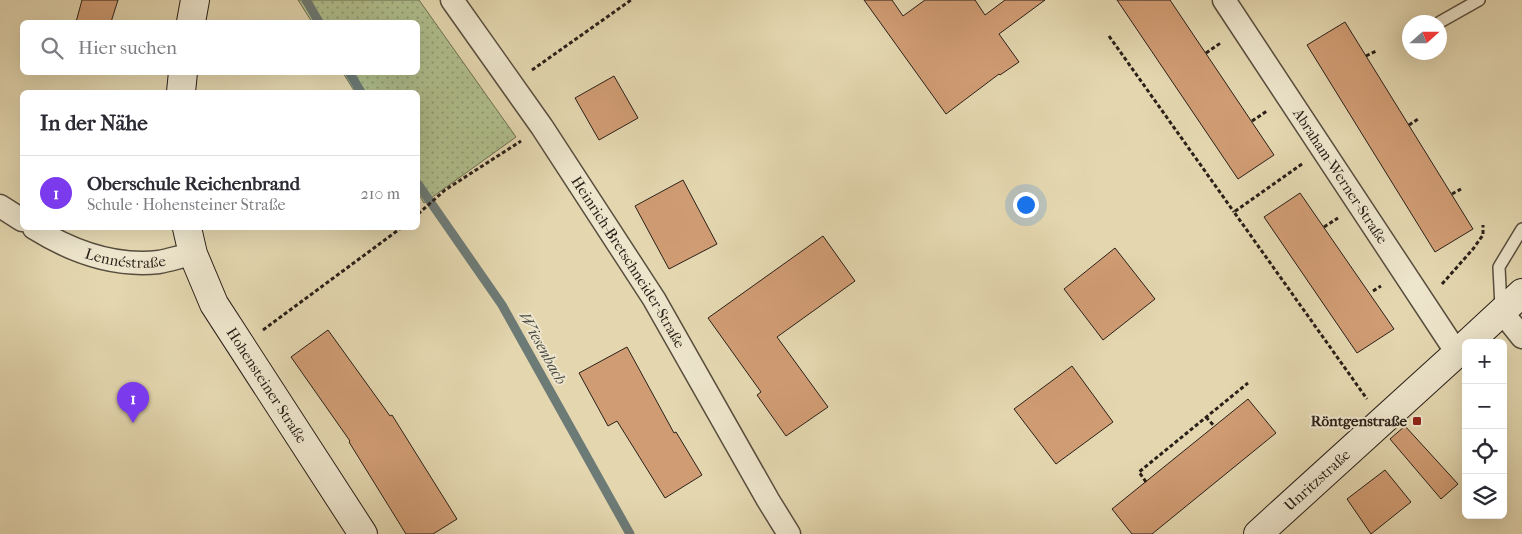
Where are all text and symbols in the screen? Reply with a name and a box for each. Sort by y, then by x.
north arrow [1402,15,1447,60]
search box [20,20,420,75]
icon: search [38,34,66,62]
text: Hier suchen [78,37,177,59]
street label: Abraham-Werner-Straße [1288,104,1392,248]
text: In der Nähe [40,111,148,135]
text: Oberschule Reichenbrand [87,173,300,195]
street label: Heinrich-Bretschneider-Straße [567,173,689,352]
text: 1 [53,184,59,203]
text: 210 m [361,184,400,203]
your location [1013,192,1039,218]
text: Schule · Hohensteiner Straße [87,195,285,214]
street label: Lennéstraße [83,244,168,272]
water label: Wiesenbach [515,308,571,388]
street label: Hohensteiner Straße [223,324,311,447]
map controls [1462,339,1507,519]
button: + [1462,339,1507,384]
pin: 1 [117,382,149,423]
button: − [1462,384,1507,429]
place label: Röntgenstraße [1311,412,1408,430]
marker: Röntgenstraße [1411,415,1423,427]
button: locate [1462,429,1507,474]
street label: Unritzstraße [1280,445,1354,515]
button: layers [1462,474,1507,519]

